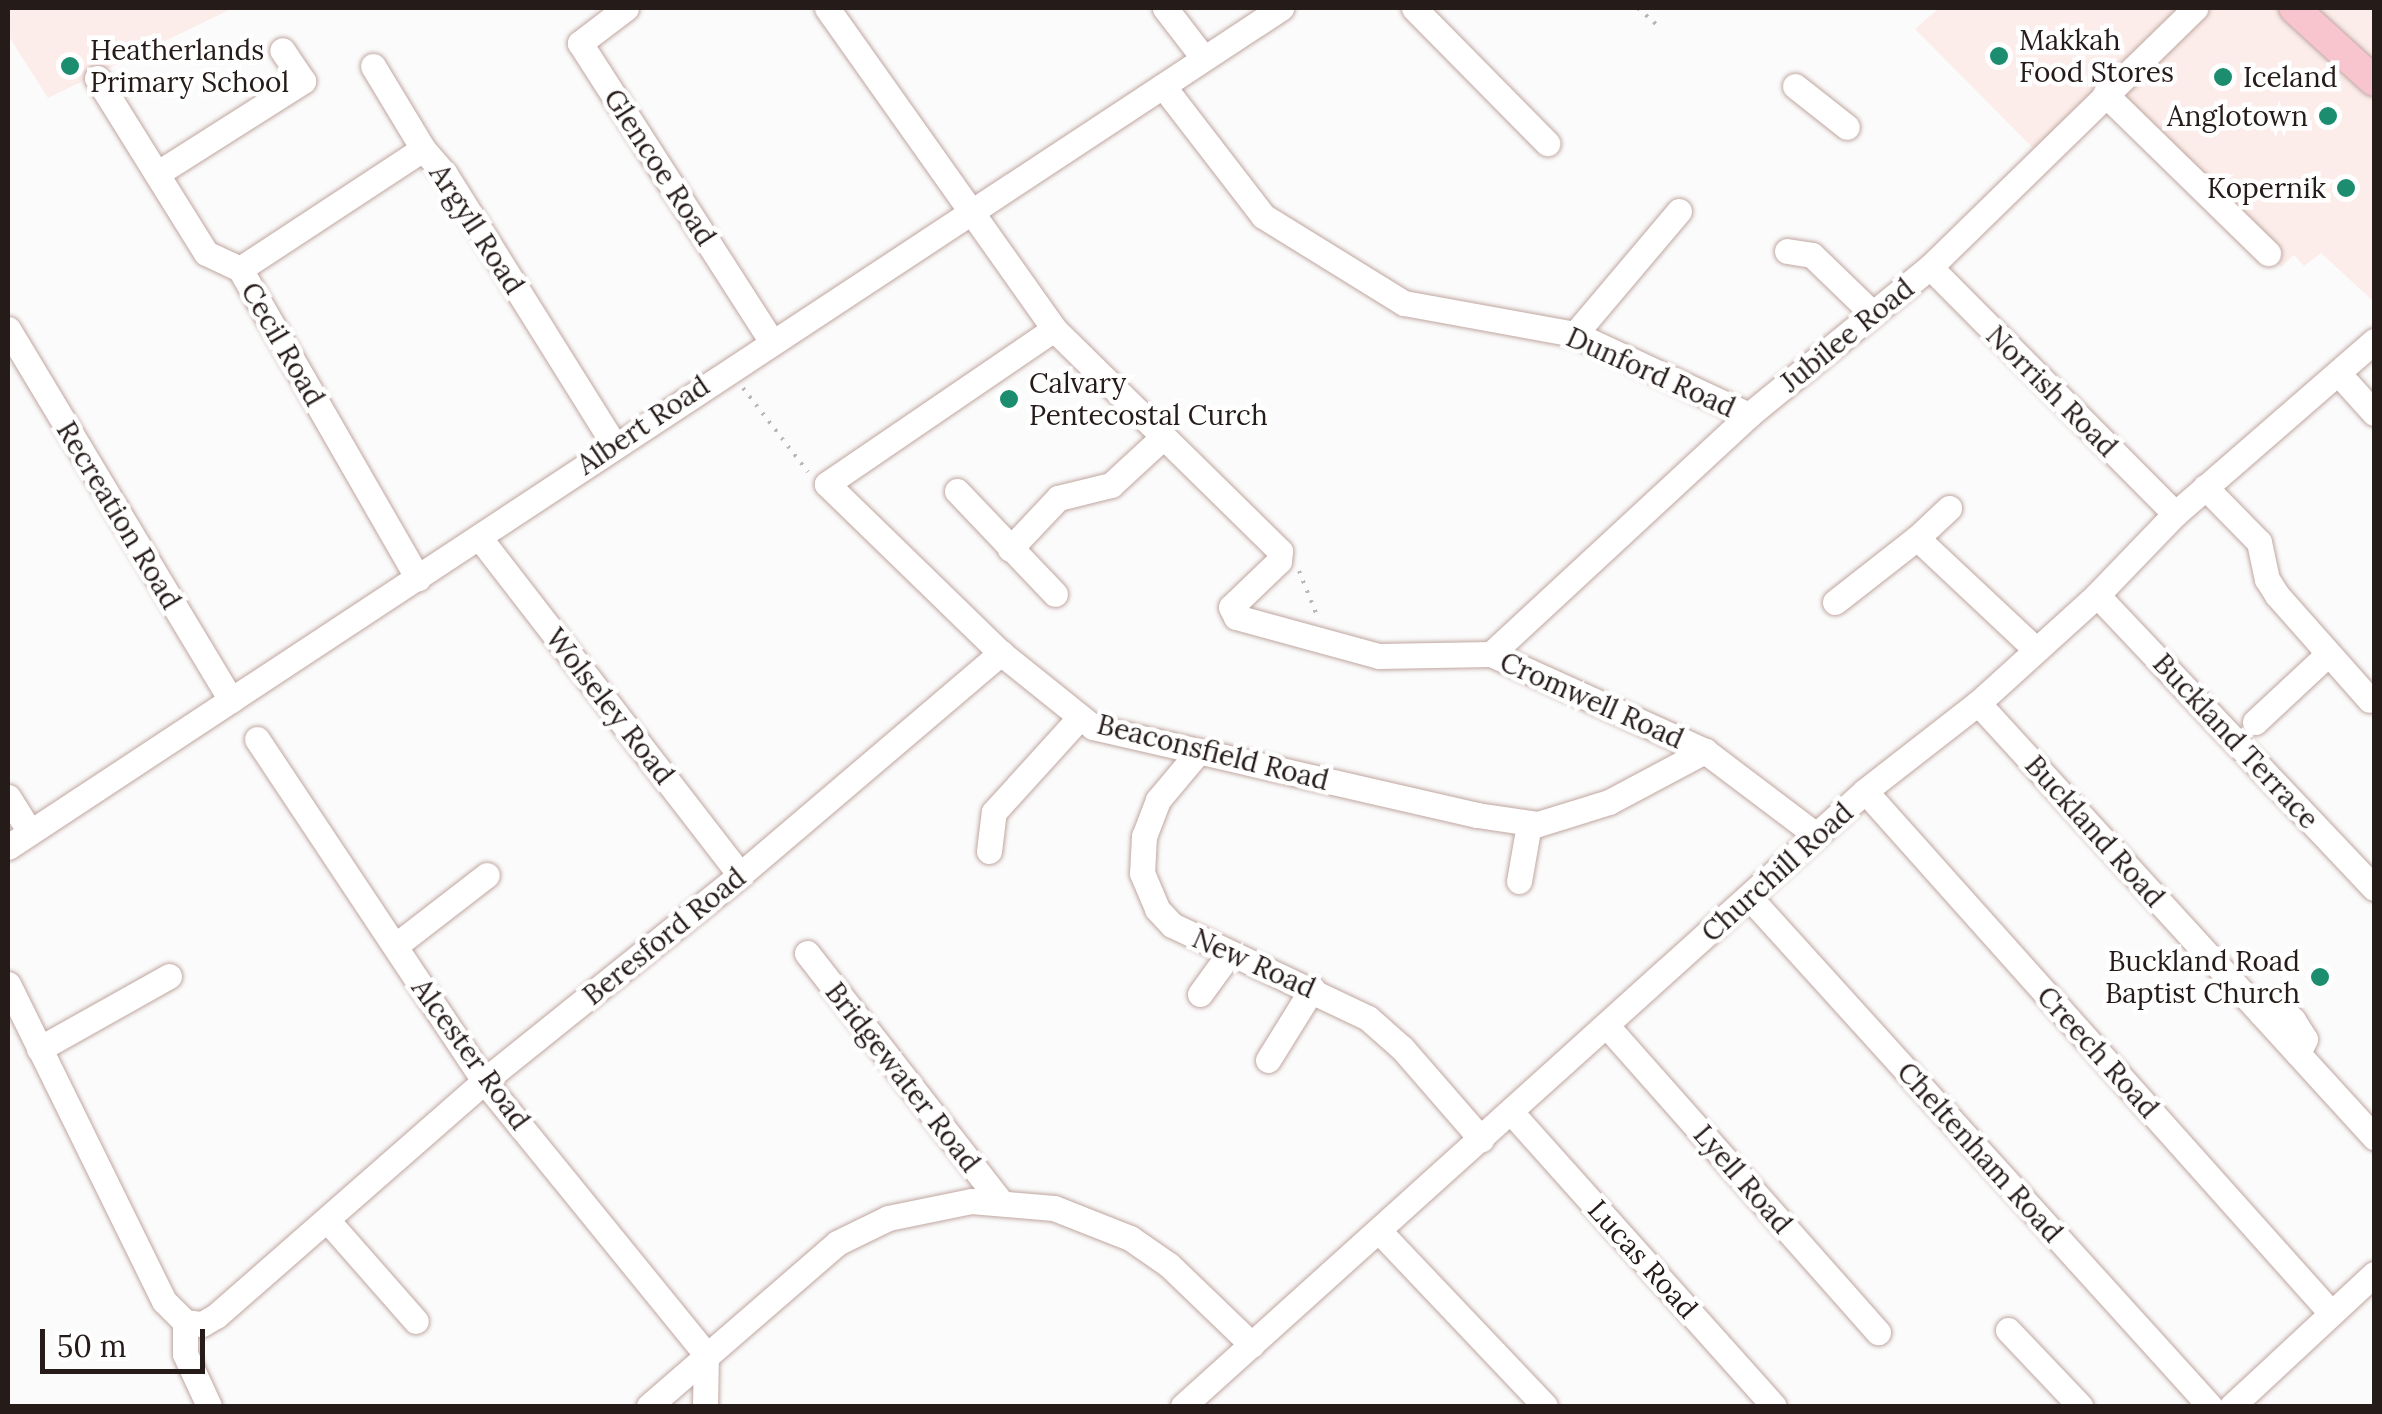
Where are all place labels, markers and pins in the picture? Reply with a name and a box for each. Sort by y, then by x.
place label: Makkah Food Stores [2019,23,2174,89]
place label: Heatherlands Primary School [90,33,289,99]
marker: Makkah Food Stores [1988,45,2010,67]
marker: Heatherlands Primary School [59,55,81,77]
place label: Iceland [2243,60,2337,94]
marker: Iceland [2212,66,2234,88]
place label: Anglotown [2167,99,2308,133]
marker: Anglotown [2317,105,2339,127]
place label: Kopernik [2207,171,2326,205]
marker: Kopernik [2335,177,2357,199]
place label: Calvary Pentecostal Curch [1029,366,1268,432]
marker: Calvary Pentecostal Curch [998,388,1020,410]
place label: Buckland Road Baptist Church [2105,944,2300,1010]
marker: Buckland Road Baptist Church [2309,966,2331,988]

